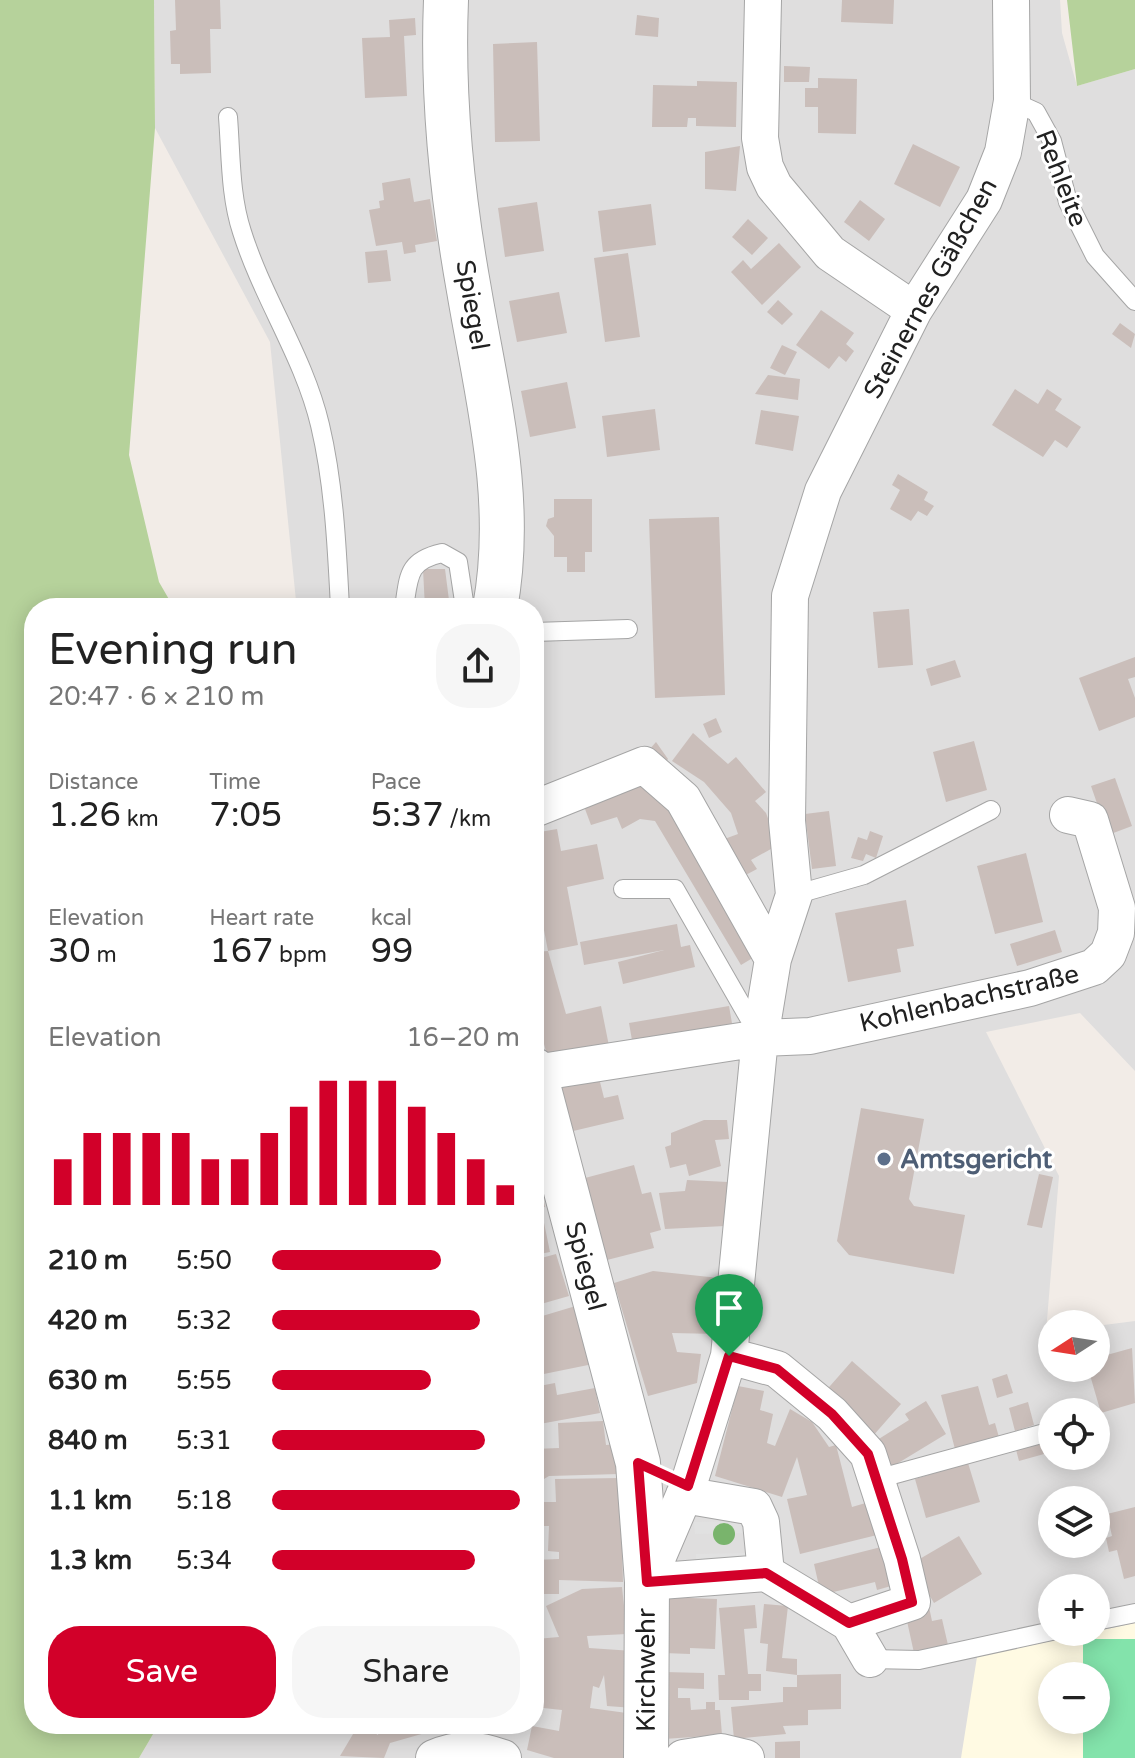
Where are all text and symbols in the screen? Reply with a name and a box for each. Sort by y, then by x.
street label: Rehleite [1029,125,1094,231]
street label: Steinernes Gäßchen [857,173,1004,404]
street label: Spiegel [449,258,496,353]
text: Evening run [48,624,297,677]
button: share [436,624,520,708]
text: 20:47 · 6 × 210 m [48,681,264,712]
text: Distance [48,769,139,795]
text: Time [209,769,261,795]
text: Pace [371,769,421,795]
text: 1.26 [48,795,121,836]
text: 7:05 [209,795,282,836]
text: 5:37 [371,795,444,836]
text: km [121,806,159,832]
text: /km [444,806,491,832]
text: Elevation [48,905,144,931]
text: Heart rate [209,905,314,931]
text: kcal [371,905,412,931]
text: 30 [48,931,91,972]
text: 167 [209,931,273,972]
text: 99 [371,931,413,972]
text: m [91,942,117,968]
text: bpm [273,942,327,968]
street label: Kohlenbachstraße [856,958,1082,1039]
text: Elevation [48,1022,162,1053]
text: 16–20 m [406,1022,520,1053]
place label: Amtsgericht [900,1144,1052,1175]
marker: Amtsgericht [875,1150,893,1168]
street label: Spiegel [559,1218,612,1314]
text: 210 m [48,1245,128,1276]
text: 5:50 [176,1245,232,1276]
pin [695,1274,763,1356]
icon: arrive [707,1286,751,1330]
text: 420 m [48,1305,128,1336]
text: 5:32 [176,1305,232,1336]
north arrow [1038,1310,1110,1382]
map controls [1038,1310,1110,1734]
text: 630 m [48,1365,128,1396]
text: 5:55 [176,1365,232,1396]
button: locate [1038,1398,1110,1470]
text: 840 m [48,1425,128,1456]
text: 5:31 [176,1425,232,1456]
text: 1.1 km [48,1485,132,1516]
text: 5:18 [176,1485,232,1516]
button: layers [1038,1486,1110,1558]
text: 1.3 km [48,1545,132,1576]
text: 5:34 [176,1545,232,1576]
button: + [1038,1574,1110,1646]
street label: Kirchwehr [631,1608,662,1732]
button: Save [48,1626,276,1718]
button: Share [292,1626,520,1718]
button: − [1038,1662,1110,1734]

